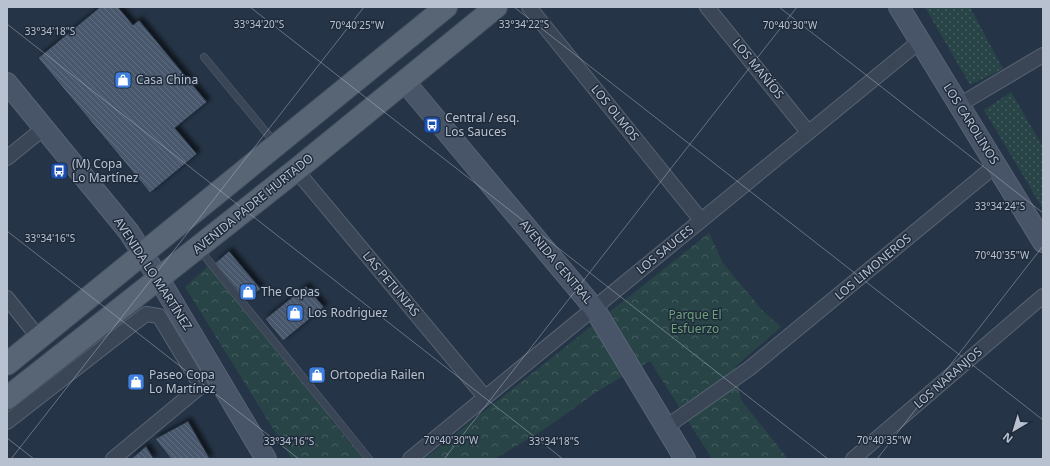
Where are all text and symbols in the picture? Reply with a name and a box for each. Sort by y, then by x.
text: 33°34'20"S [234,17,285,31]
text: 33°34'22"S [499,17,550,31]
text: 70°40'25"W [330,18,385,32]
text: 70°40'30"W [763,18,818,32]
text: 33°34'18"S [25,24,76,38]
street label: LOS MAÑÍOS [729,35,788,103]
shop icon: Casa China [113,70,133,90]
place label: Casa China [136,71,198,88]
street label: LOS CAROLINOS [940,80,1003,168]
street label: LOS OLMOS [587,81,644,145]
place label: Central / esq. Los Sauces [445,109,519,140]
bus stop icon: Central / esq. Los Sauces [422,115,442,135]
street label: AVENIDA PADRE HURTADO [189,150,317,258]
place label: (M) Copa Lo Martínez [72,155,139,186]
bus stop icon: (M) Copa Lo Martínez [49,161,69,181]
text: 33°34'24"S [975,199,1026,213]
street label: AVENIDA LO MARTÍNEZ [110,214,196,334]
street label: AVENIDA CENTRAL [516,216,597,307]
street label: LOS SAUCES [633,221,697,278]
street label: LOS LIMONEROS [831,229,915,304]
text: 33°34'16"S [25,231,76,245]
street label: LAS PETUNIAS [359,247,424,320]
text: 70°40'35"W [975,248,1030,262]
shop icon: The Copas [238,282,258,302]
place label: The Copas [261,283,320,300]
shop icon: Los Rodriguez [285,303,305,323]
place label: Los Rodriguez [308,304,388,321]
park label: Parque El Esfuerzo [668,306,722,337]
street label: LOS NARANJOS [910,343,986,412]
shop icon: Ortopedia Railen [307,365,327,385]
place label: Paseo Copa Lo Martínez [149,366,216,397]
place label: Ortopedia Railen [330,366,425,383]
shop icon: Paseo Copa Lo Martínez [126,372,146,392]
north arrow [994,410,1034,450]
text: N [999,430,1016,447]
text: 70°40'30"W [424,433,479,447]
text: 70°40'35"W [857,433,912,447]
text: 33°34'16"S [264,434,315,448]
text: 33°34'18"S [529,434,580,448]

